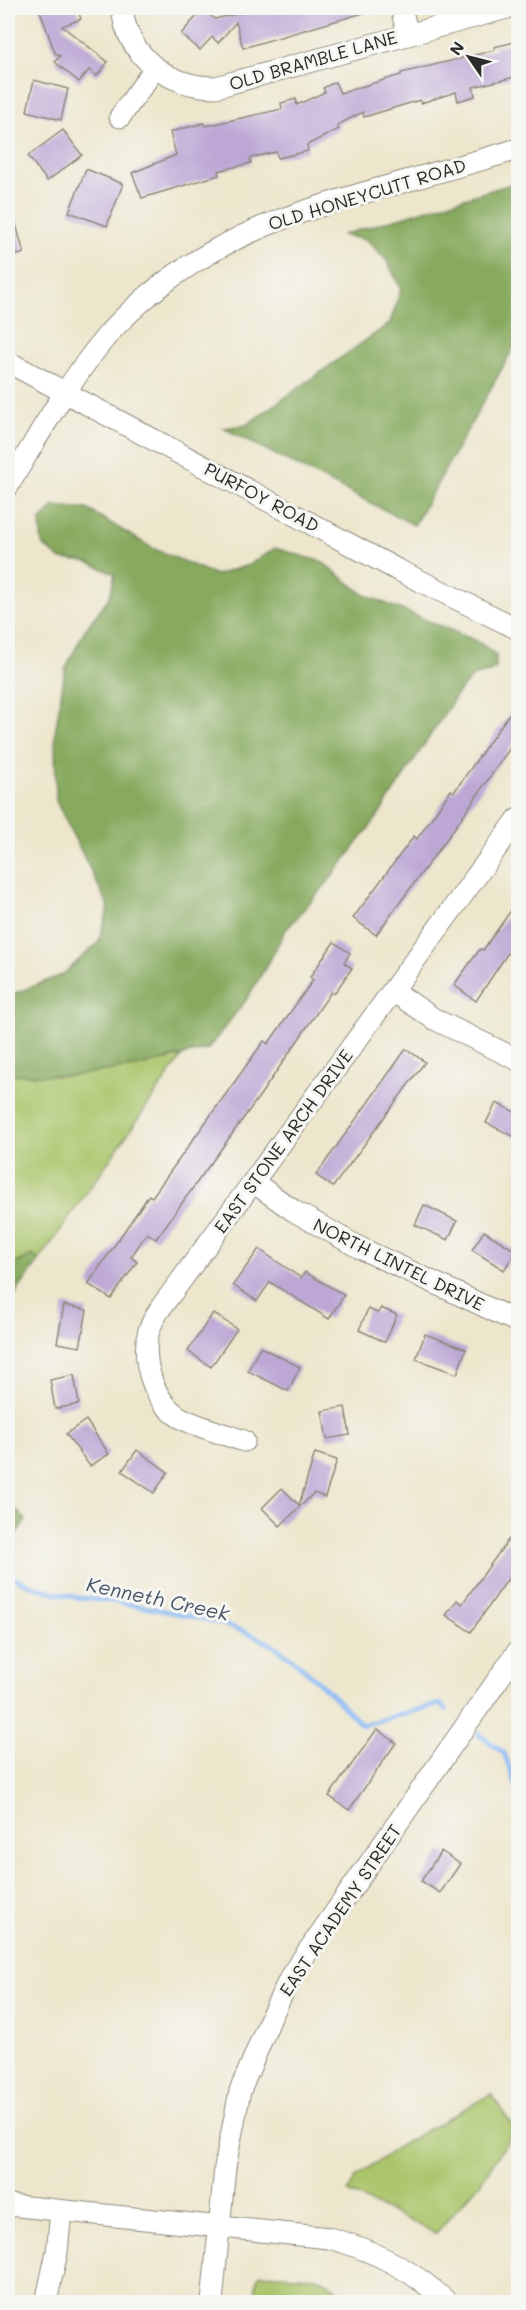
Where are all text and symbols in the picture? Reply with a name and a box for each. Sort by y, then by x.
street label: OLD BRAMBLE LANE [226,25,400,95]
north arrow [439,27,499,87]
text: N [444,37,468,59]
street label: OLD HONEYCUTT ROAD [265,152,469,236]
street label: PURFOY ROAD [200,457,324,537]
street label: EAST STONE ARCH DRIVE [208,1044,358,1238]
street label: NORTH LINTEL DRIVE [309,1212,489,1316]
water label: Kenneth Creek [84,1570,232,1626]
street label: EAST ACADEMY STREET [273,1819,407,2001]

